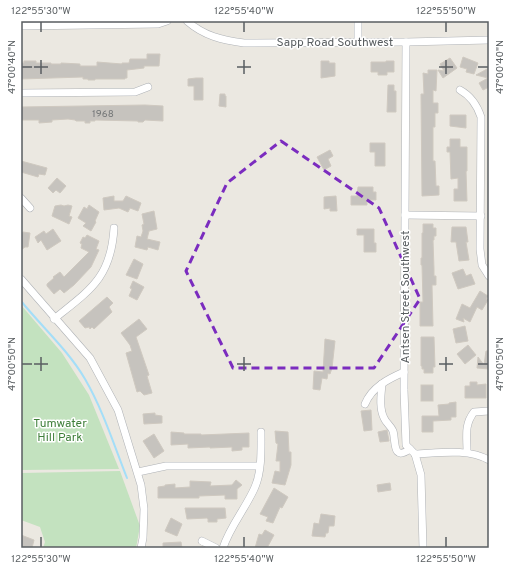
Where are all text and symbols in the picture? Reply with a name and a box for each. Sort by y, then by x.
text: 122°55'30"W [11,5,71,18]
text: 122°55'40"W [214,5,274,18]
text: 122°55'50"W [416,5,476,18]
street label: Sapp Road Southwest [277,35,393,51]
text: 47°00'40"N [6,40,19,94]
text: 47°00'40"N [494,40,507,94]
house number: 1968 [92,108,114,121]
street label: Antsen Street Southwest [398,231,414,363]
text: 47°00'50"N [6,337,19,391]
text: 47°00'50"N [494,337,507,391]
park label: Tumwater Hill Park [33,416,87,446]
text: 122°55'30"W [11,553,71,566]
text: 122°55'40"W [214,553,274,566]
text: 122°55'50"W [416,553,476,566]

